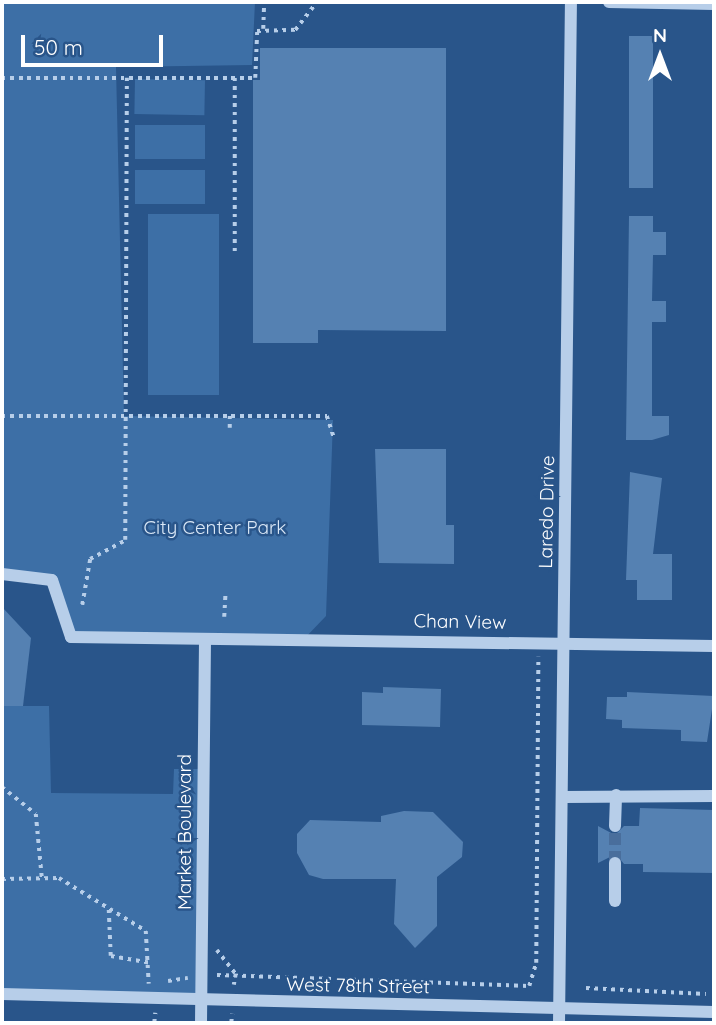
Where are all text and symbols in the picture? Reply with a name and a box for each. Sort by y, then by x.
scale bar [24,21,166,65]
north arrow [625,21,695,91]
text: N [653,23,667,47]
text: 50 m [34,34,83,60]
street label: Laredo Drive [535,455,559,569]
park label: City Center Park [144,517,286,539]
street label: Chan View [414,610,506,634]
street label: Market Boulevard [174,754,196,910]
street label: West 78th Street [286,973,430,999]

